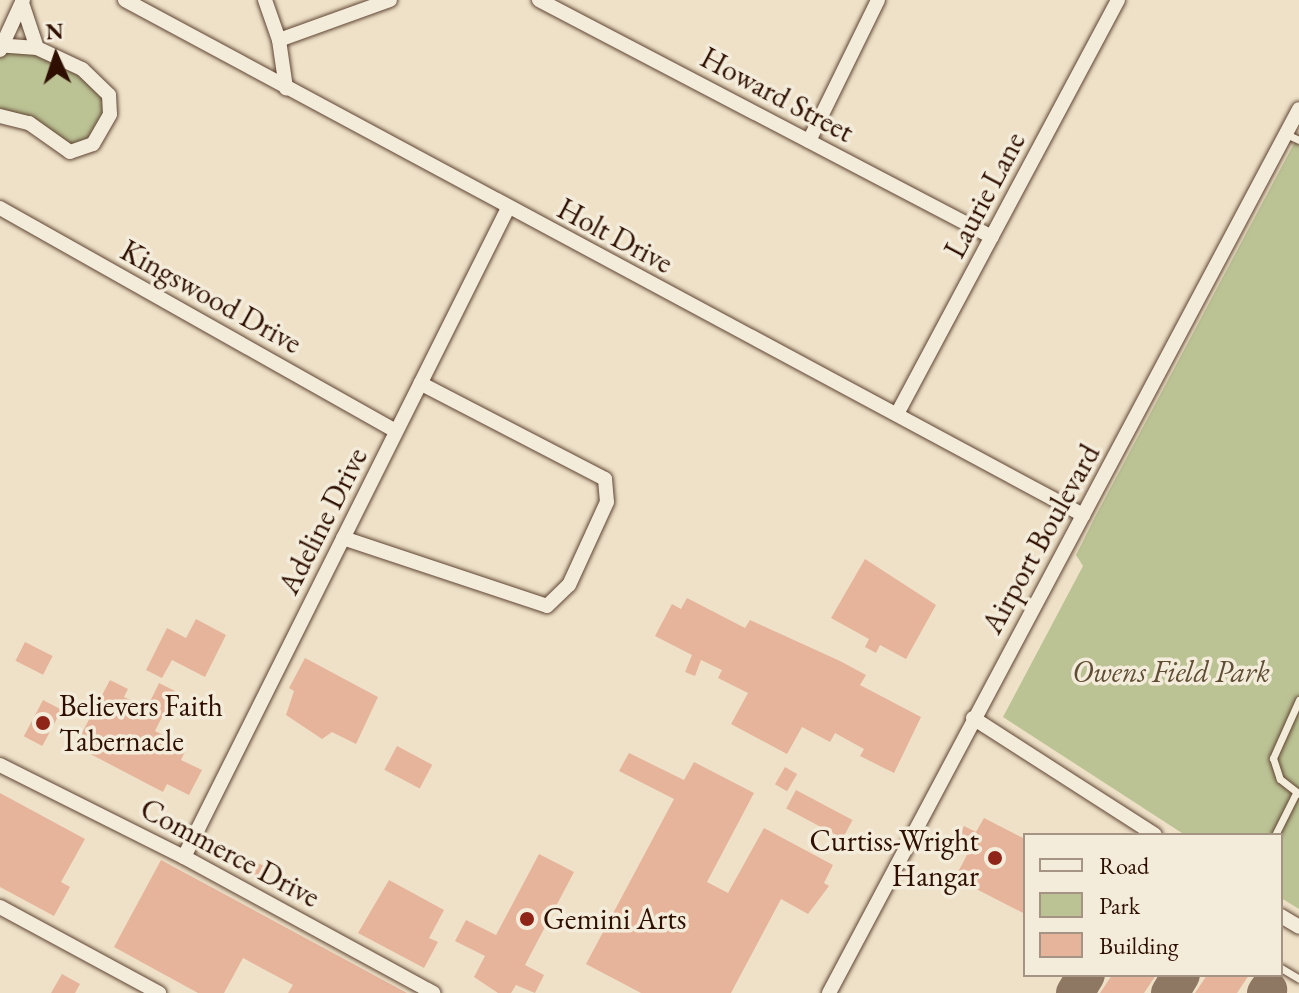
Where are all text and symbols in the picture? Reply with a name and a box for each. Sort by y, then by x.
north arrow [16,16,96,96]
text: N [45,17,64,46]
street label: Howard Street [694,40,860,150]
street label: Laurie Lane [937,126,1033,264]
street label: Holt Drive [551,191,679,281]
street label: Kingswood Drive [114,233,308,361]
street label: Airport Boulevard [974,438,1108,640]
street label: Adeline Drive [271,442,375,600]
park label: Owens Field Park [1072,654,1270,690]
place label: Believers Faith Tabernacle [59,688,223,758]
marker: Believers Faith Tabernacle [34,714,52,732]
street label: Commerce Drive [134,791,326,915]
place label: Curtiss-Wright Hangar [810,823,979,894]
legend [1023,833,1283,977]
marker: Curtiss-Wright Hangar [986,849,1004,867]
text: Road [1099,850,1149,881]
text: Park [1099,890,1140,921]
place label: Gemini Arts [543,901,686,937]
marker: Gemini Arts [518,910,536,928]
text: Building [1099,930,1179,961]

